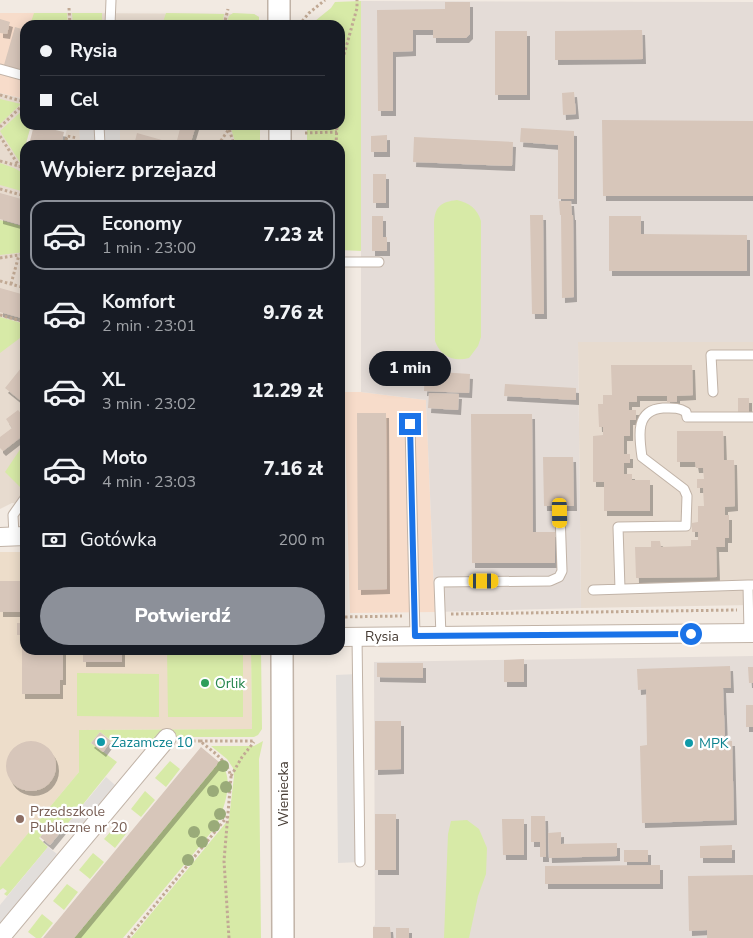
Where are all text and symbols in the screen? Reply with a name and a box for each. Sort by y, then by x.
text: Rysia [70,38,117,64]
text: Cel [70,87,99,113]
text: Wybierz przejazd [40,155,216,185]
text: Economy [102,211,182,237]
icon: car [42,213,87,258]
text: 7.23 zł [263,222,323,248]
text: 1 min · 23:00 [102,237,196,259]
text: Komfort [102,289,175,315]
icon: car [42,291,87,336]
text: 9.76 zł [263,300,323,326]
text: 2 min · 23:01 [102,315,196,337]
callout: 1 min [369,352,451,386]
text: 1 min [389,357,431,379]
text: XL [102,367,125,393]
icon: car [42,369,87,414]
text: 12.29 zł [252,378,323,404]
text: 3 min · 23:02 [102,393,196,415]
route end [399,413,421,435]
text: Moto [102,445,148,471]
icon: car [42,447,87,492]
text: 7.16 zł [263,456,323,482]
text: 4 min · 23:03 [102,471,196,493]
car [552,498,567,528]
icon: cash [40,526,68,554]
text: Gotówka [80,527,157,553]
text: 200 m [278,529,325,551]
car [469,574,499,589]
button: Potwierdź [40,587,325,645]
route start [680,623,702,645]
street label: Rysia [365,627,399,646]
place label: Orlik [215,674,246,693]
marker: Orlik [199,677,211,689]
place label: Zazamcze 10 [111,733,193,752]
place label: MPK [699,734,729,753]
marker: Zazamcze 10 [95,736,107,748]
marker: MPK [683,737,695,749]
street label: Wieniecka [274,761,293,827]
place label: Przedszkole Publiczne nr 20 [30,802,128,837]
marker: Przedszkole Publiczne nr 20 [14,813,26,825]

